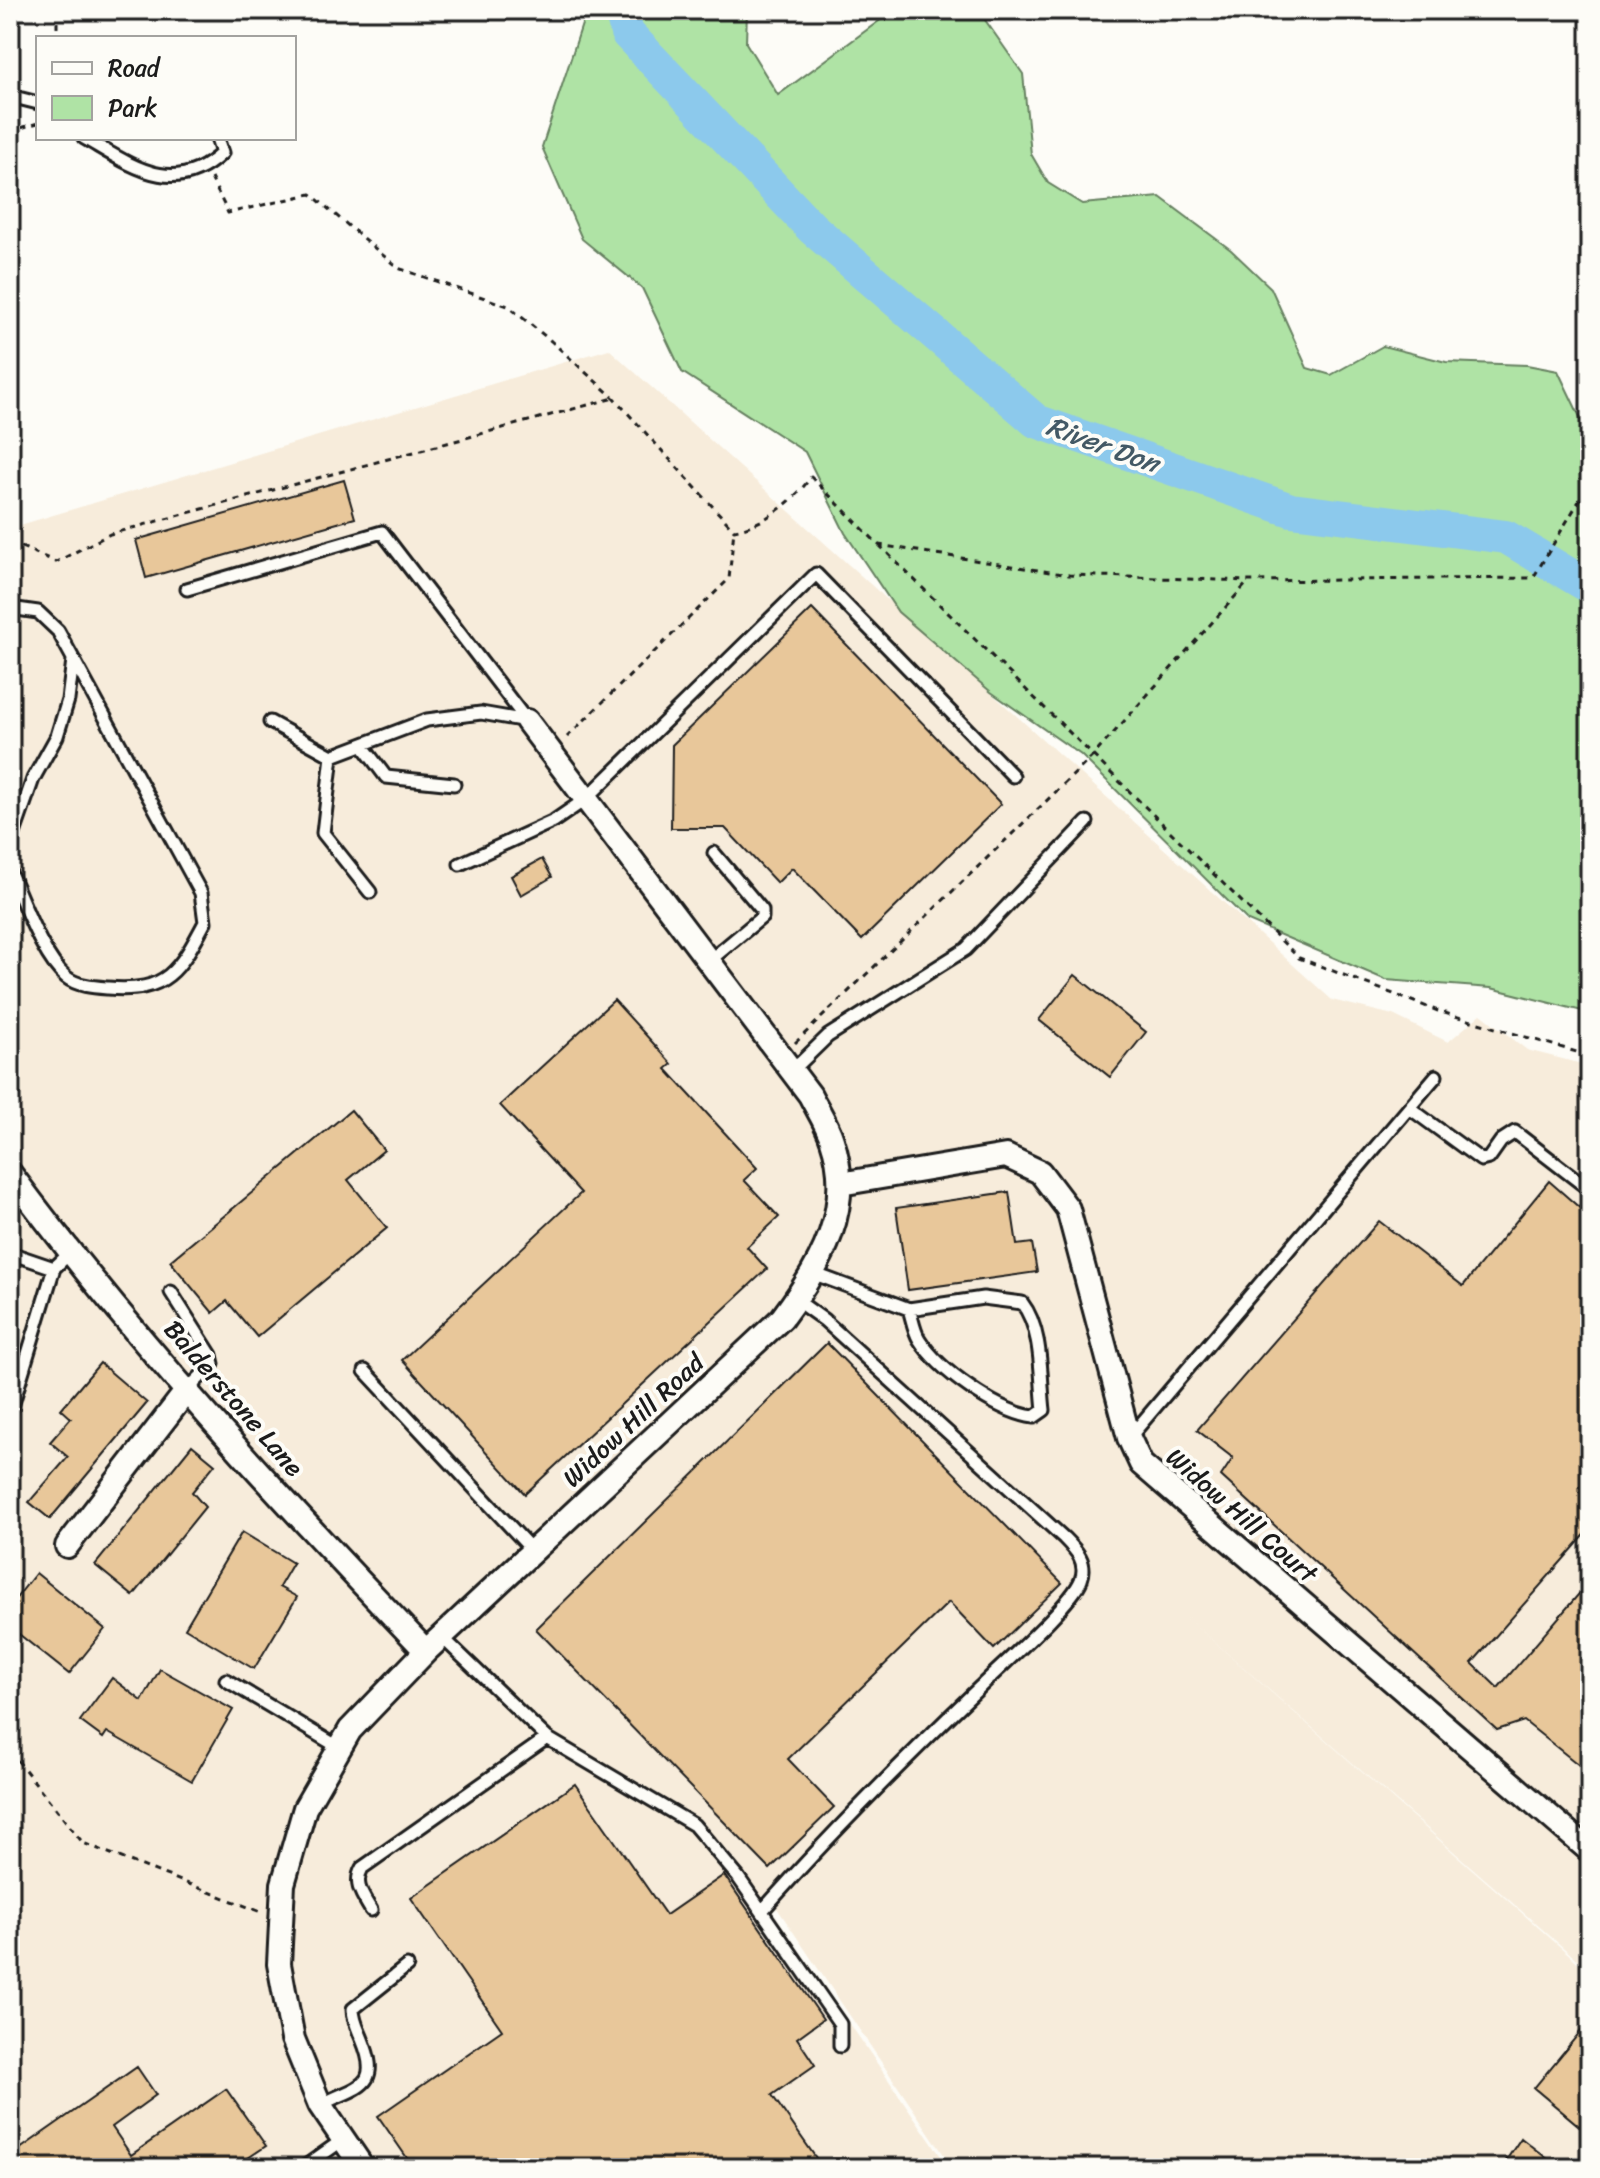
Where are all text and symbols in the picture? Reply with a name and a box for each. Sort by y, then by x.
legend [36,36,296,140]
text: Road [108,47,162,89]
text: Park [108,87,157,129]
water label: River Don [1040,401,1169,488]
street label: Balderstone Lane [152,1309,316,1488]
street label: Widow Hill Road [551,1340,717,1499]
street label: Widow Hill Court [1155,1435,1330,1596]

